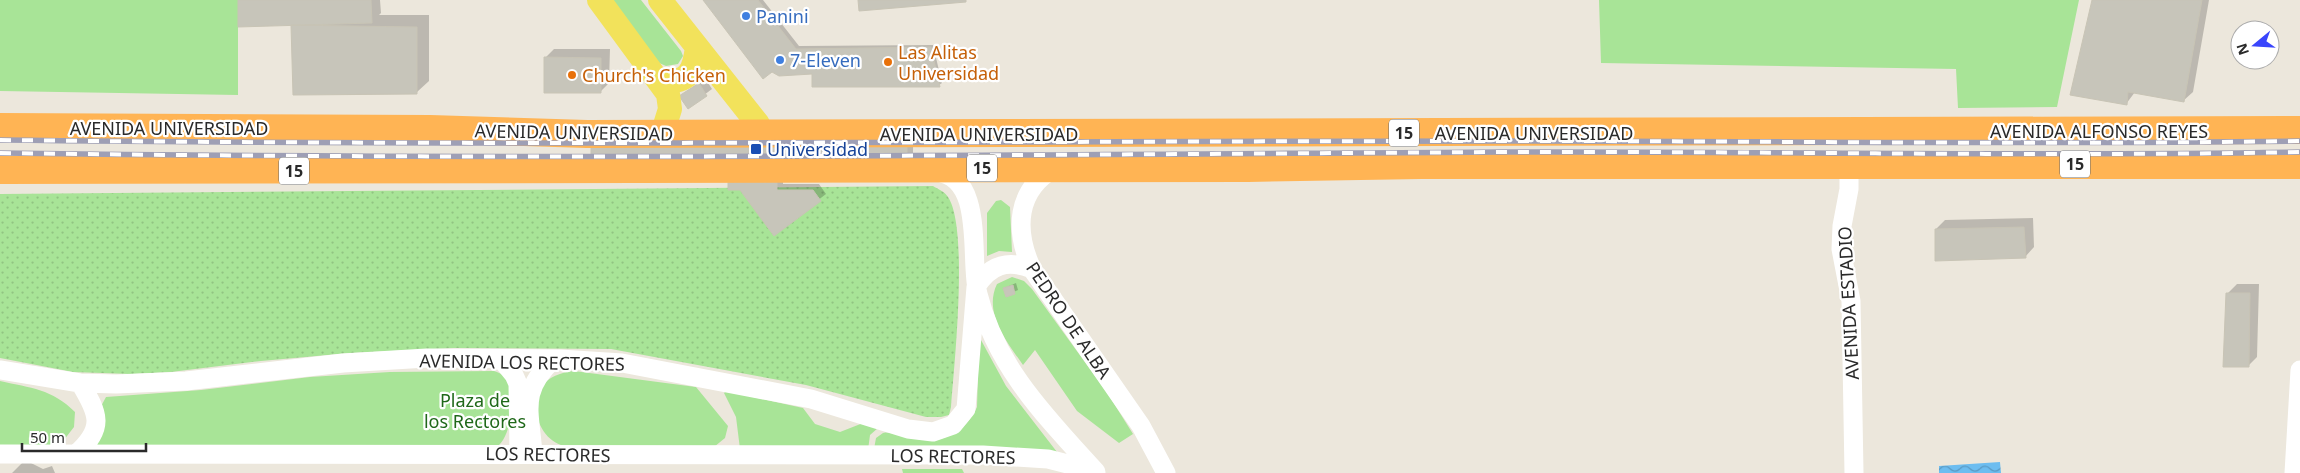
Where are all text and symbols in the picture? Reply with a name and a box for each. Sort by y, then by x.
place label: Panini [756,4,809,28]
marker: Panini [740,10,752,22]
north arrow [2230,20,2280,70]
place label: Las Alitas Universidad [898,40,999,85]
text: N [2231,41,2253,58]
place label: 7-Eleven [790,48,861,72]
marker: 7-Eleven [774,54,786,66]
marker: Las Alitas Universidad [882,56,894,68]
place label: Church's Chicken [582,63,726,87]
marker: Church's Chicken [566,69,578,81]
street label: AVENIDA UNIVERSIDAD [70,116,268,140]
street label: AVENIDA UNIVERSIDAD [474,118,674,146]
street label: AVENIDA ALFONSO REYES [1990,119,2208,143]
road number: 15 [1389,120,1419,146]
street label: AVENIDA UNIVERSIDAD [1435,121,1633,145]
street label: AVENIDA UNIVERSIDAD [880,122,1078,146]
place label: Universidad [767,137,868,161]
marker: Universidad [749,142,763,156]
road number: 15 [2060,150,2090,178]
road number: 15 [967,154,997,182]
road number: 15 [279,158,309,185]
street label: AVENIDA ESTADIO [1832,226,1864,380]
street label: PEDRO DE ALBA [1021,257,1117,383]
street label: AVENIDA LOS RECTORES [419,348,625,376]
park label: Plaza de los Rectores [424,388,526,433]
scale bar [22,420,146,452]
text: 50 m [30,427,65,447]
street label: LOS RECTORES [485,441,611,467]
street label: LOS RECTORES [890,443,1016,469]

